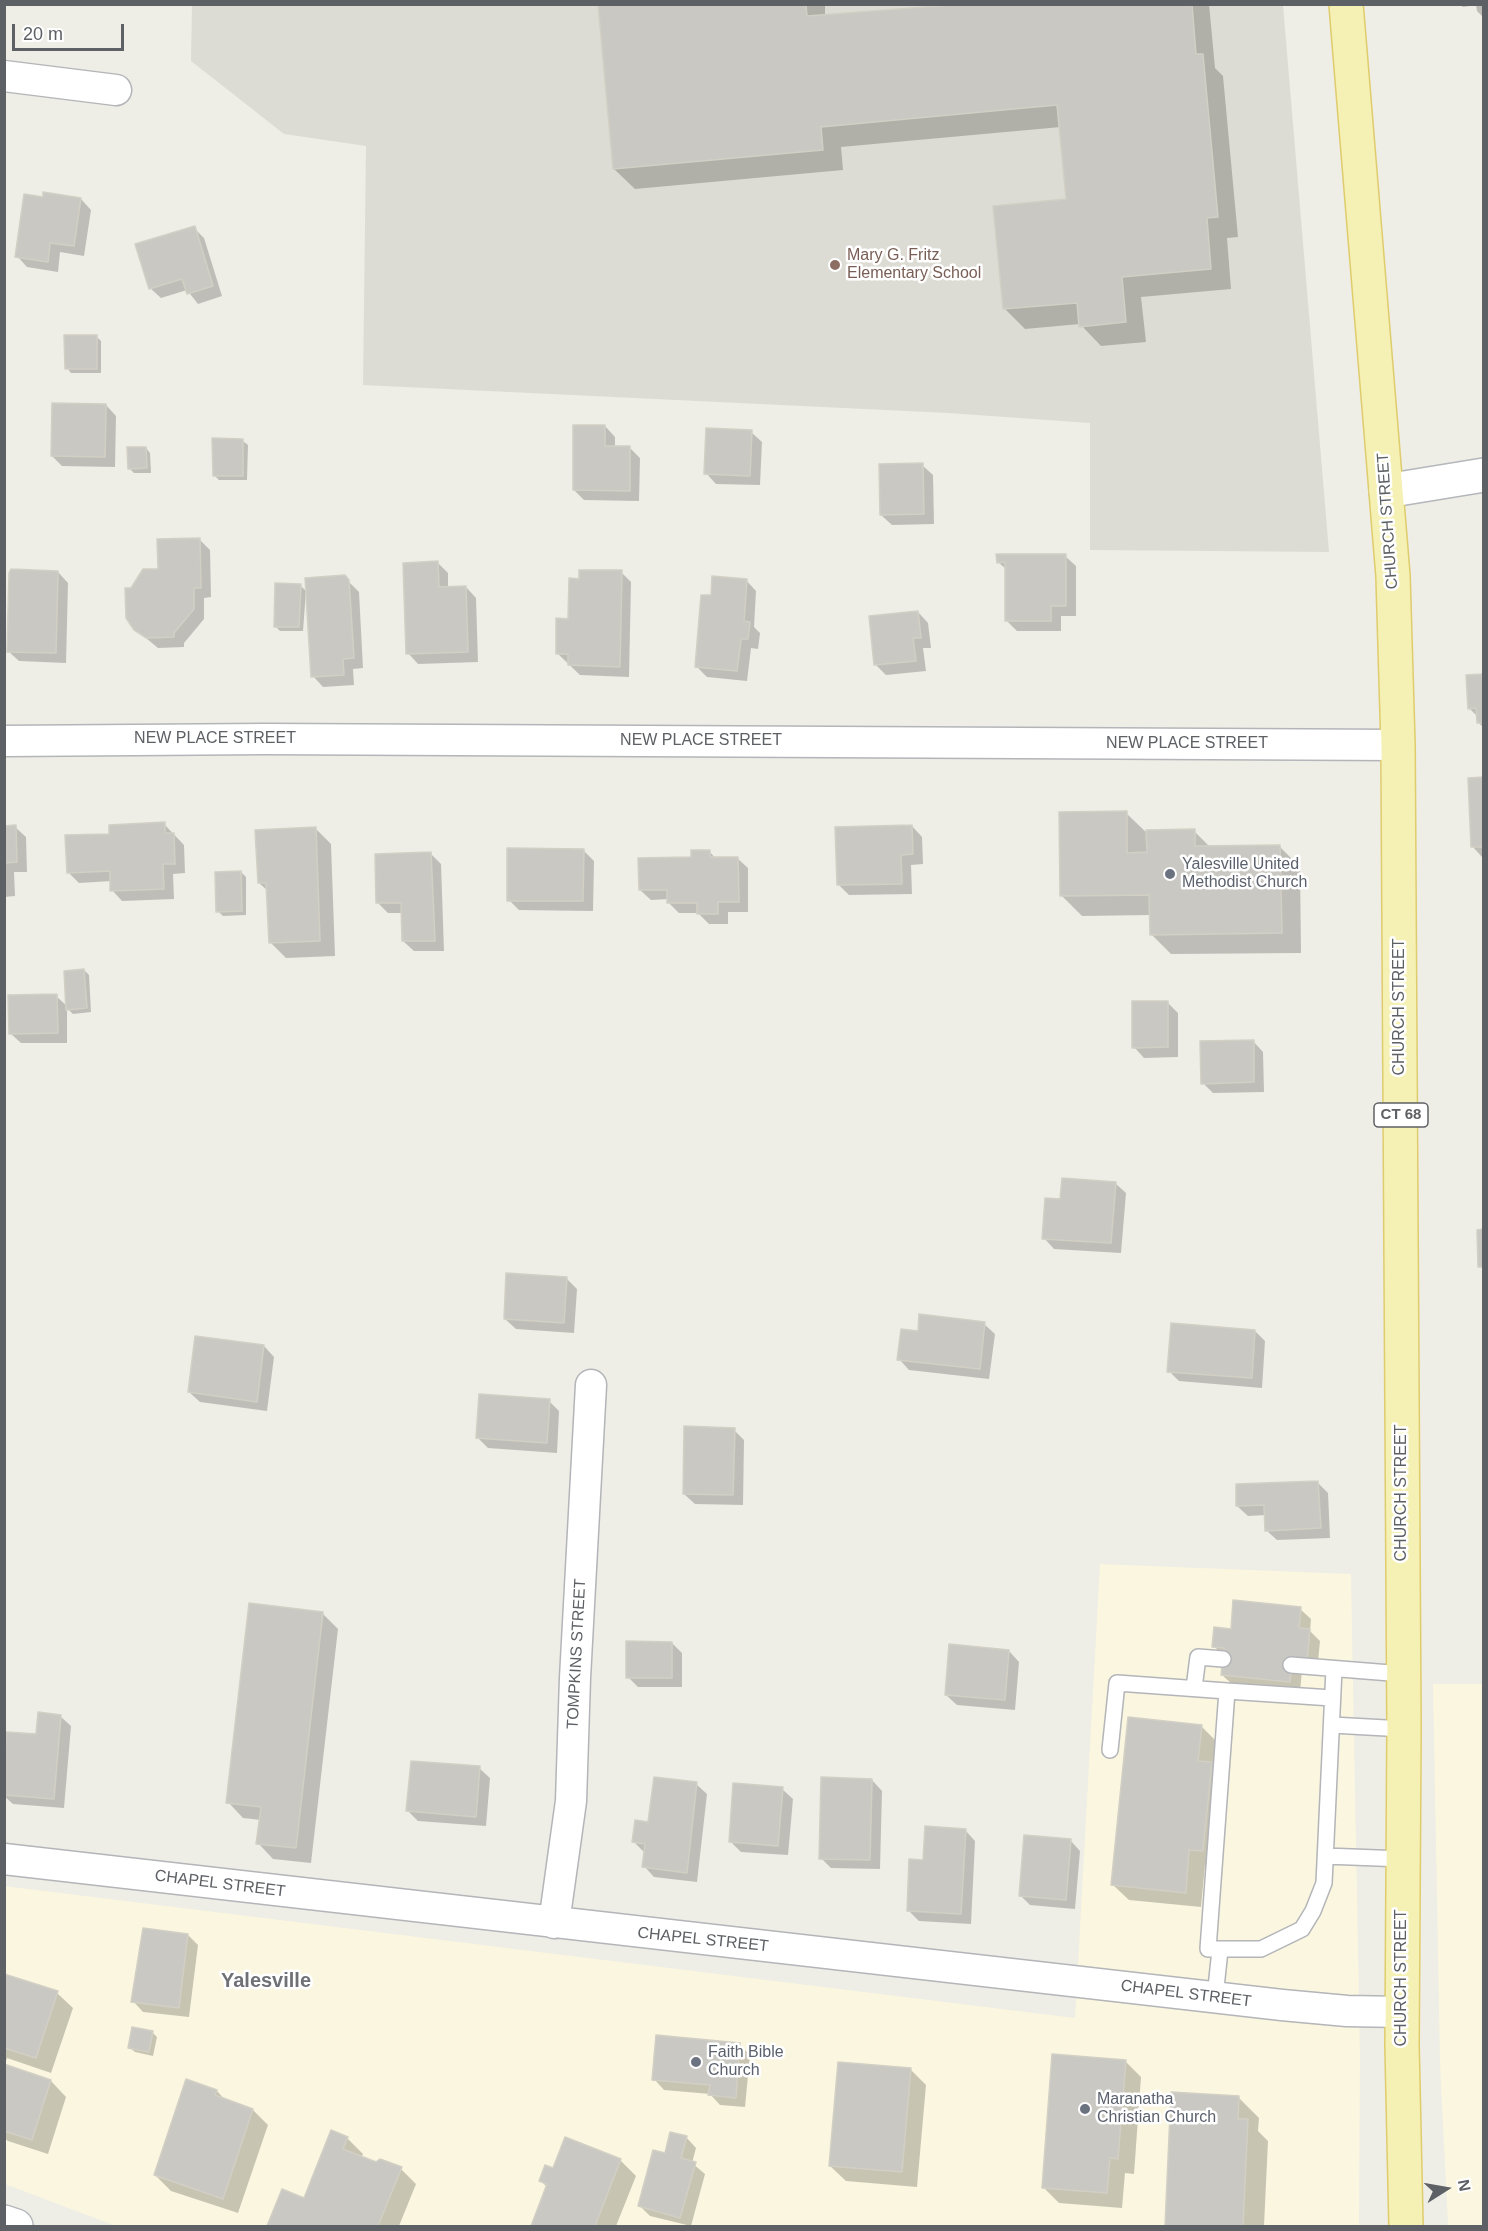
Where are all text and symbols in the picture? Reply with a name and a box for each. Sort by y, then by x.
scale bar [15,12,128,50]
text: 20 m [23,24,63,44]
place label: Mary G. Fritz Elementary School [847,246,981,284]
marker: Mary G. Fritz Elementary School [828,258,842,272]
street label: CHURCH STREET [1374,452,1402,590]
street label: NEW PLACE STREET [134,729,296,749]
street label: NEW PLACE STREET [620,731,782,751]
street label: NEW PLACE STREET [1106,734,1268,754]
place label: Yalesville United Methodist Church [1182,855,1307,893]
marker: Yalesville United Methodist Church [1163,867,1177,881]
street label: CHURCH STREET [1390,939,1410,1075]
road number: CT 68 [1374,1103,1428,1127]
street label: CHURCH STREET [1392,1425,1412,1561]
street label: TOMPKINS STREET [563,1578,591,1730]
street label: CHAPEL STREET [154,1866,286,1902]
street label: CHURCH STREET [1392,1910,1412,2046]
street label: CHAPEL STREET [637,1924,769,1956]
district label: Yalesville [221,1969,311,1993]
street label: CHAPEL STREET [1120,1976,1252,2012]
place label: Faith Bible Church [708,2043,784,2081]
marker: Faith Bible Church [689,2055,703,2069]
place label: Maranatha Christian Church [1097,2090,1216,2128]
marker: Maranatha Christian Church [1078,2102,1092,2116]
north arrow [1416,2159,1476,2219]
text: N [1455,2178,1474,2193]

